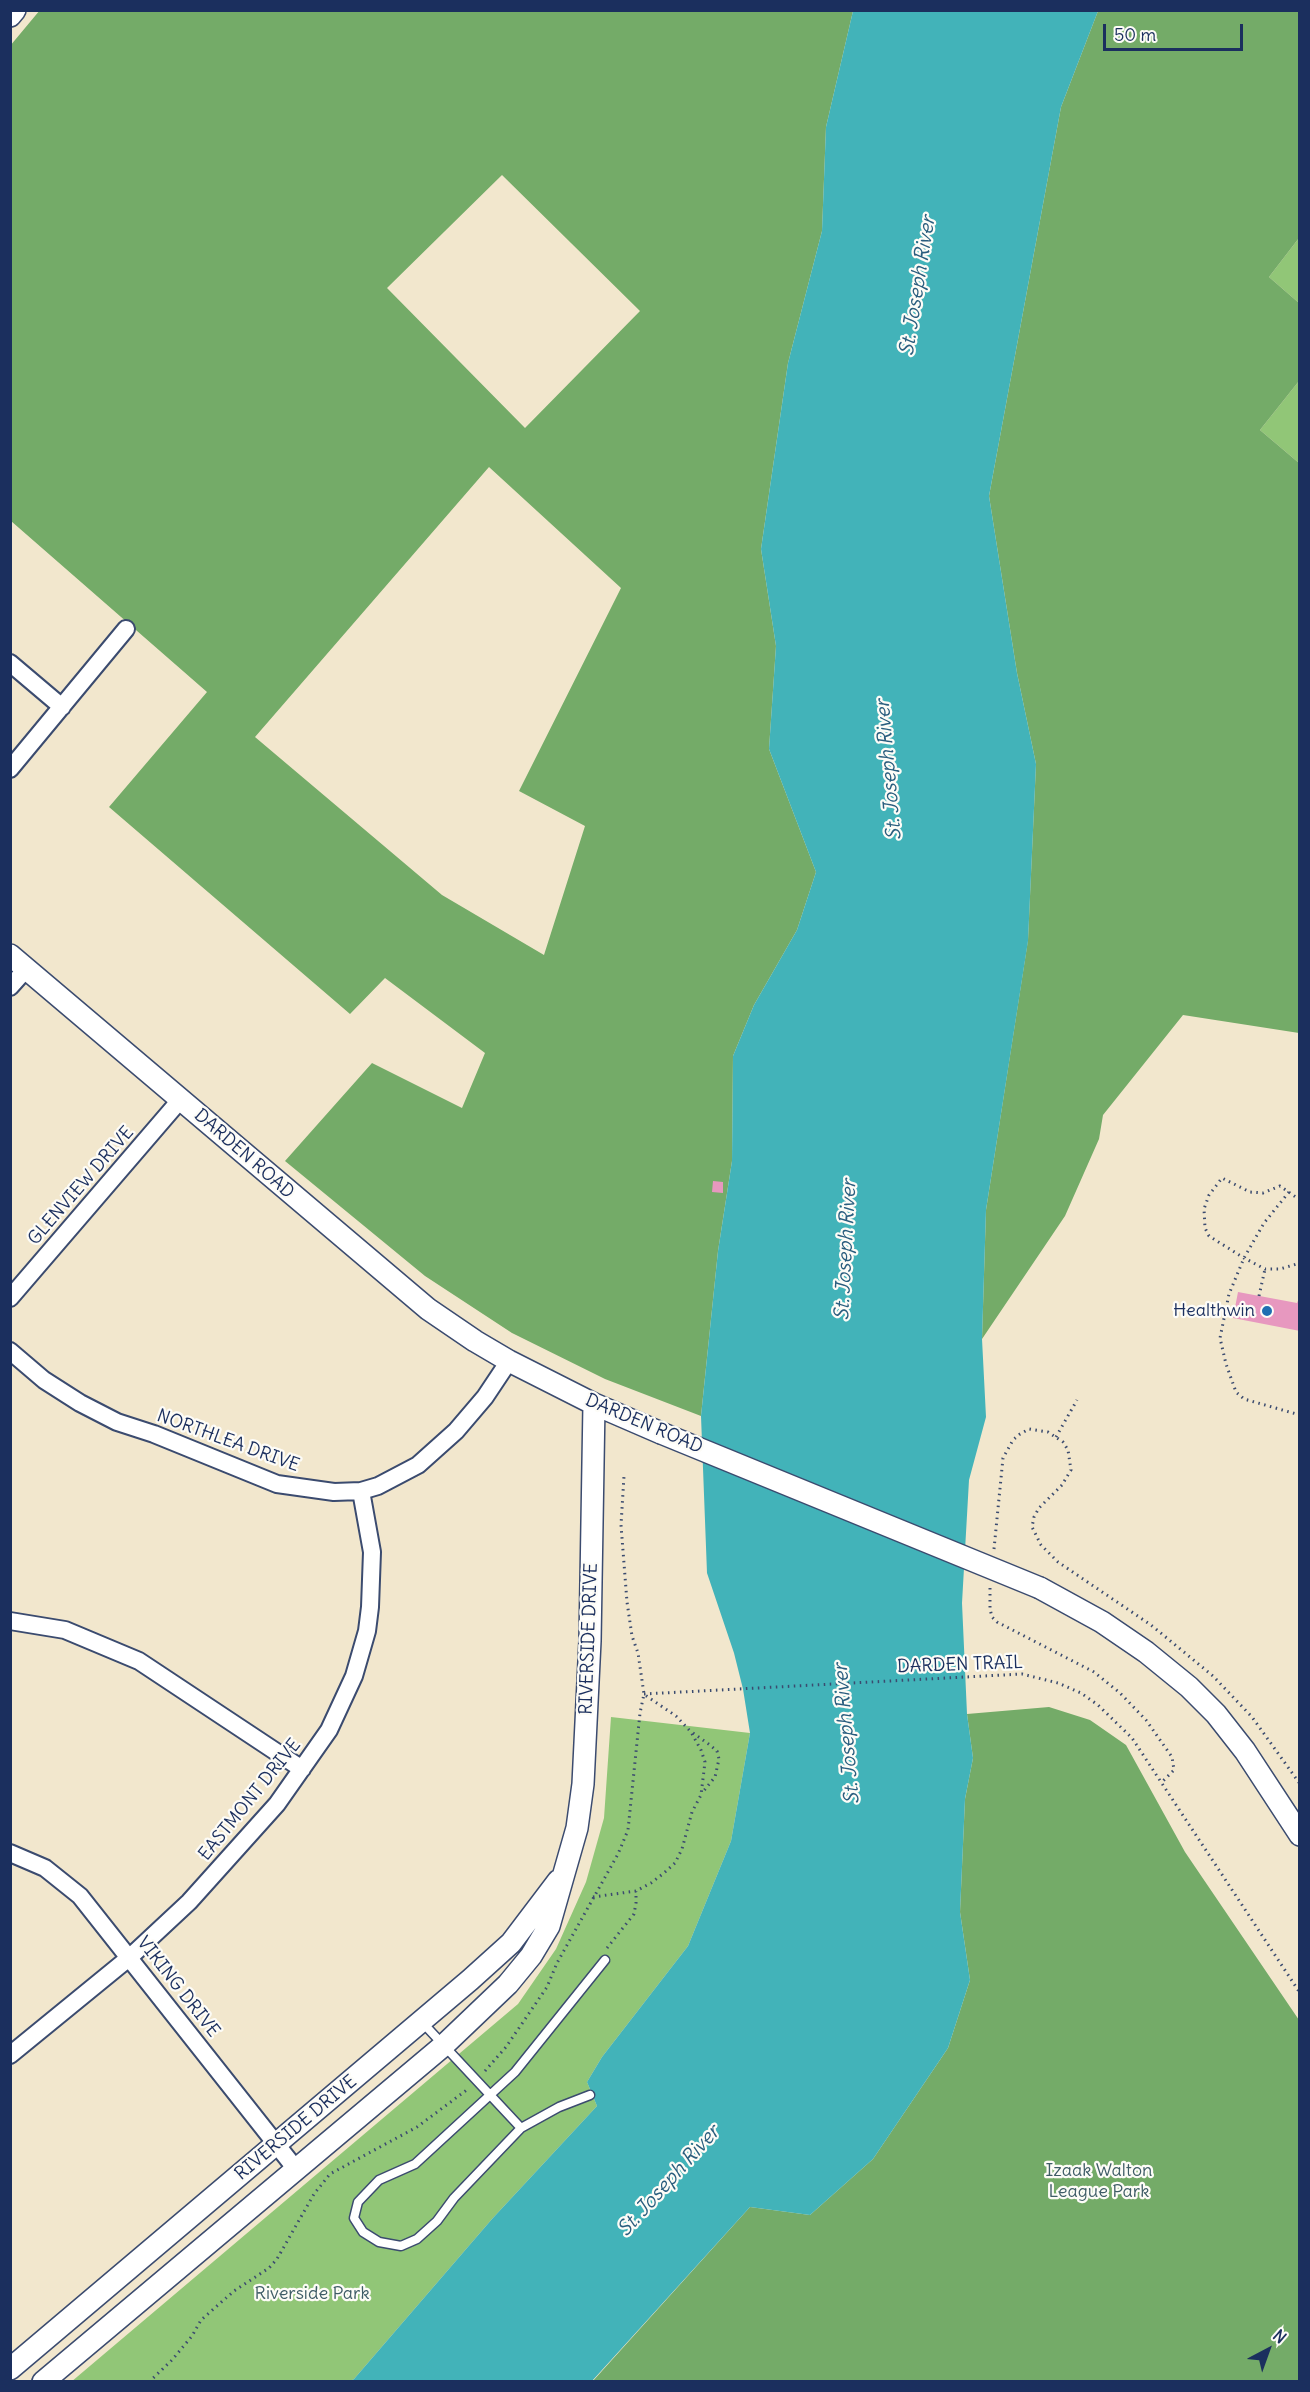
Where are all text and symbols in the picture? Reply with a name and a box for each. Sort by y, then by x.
scale bar [1106,12,1246,50]
text: 50 m [1114,23,1156,46]
water label: St. Joseph River [895,214,941,358]
water label: St. Joseph River [871,699,907,841]
street label: DARDEN ROAD [190,1105,298,1203]
street label: GLENVIEW DRIVE [24,1122,138,1250]
water label: St. Joseph River [830,1179,862,1321]
place label: Healthwin [1173,1300,1255,1322]
marker: Healthwin [1260,1304,1274,1318]
street label: DARDEN ROAD [582,1390,706,1458]
street label: NORTHLEA DRIVE [154,1405,302,1477]
street label: RIVERSIDE DRIVE [576,1563,602,1715]
street label: DARDEN TRAIL [897,1652,1023,1678]
water label: St. Joseph River [829,1663,865,1805]
street label: EASTMONT DRIVE [194,1735,306,1865]
street label: VIKING DRIVE [132,1932,224,2042]
street label: RIVERSIDE DRIVE [231,2071,361,2185]
water label: St. Joseph River [613,2121,725,2241]
park label: Izaak Walton League Park [1046,2160,1152,2202]
park label: Riverside Park [254,2283,370,2305]
north arrow [1238,2320,1298,2380]
text: N [1269,2325,1291,2348]

